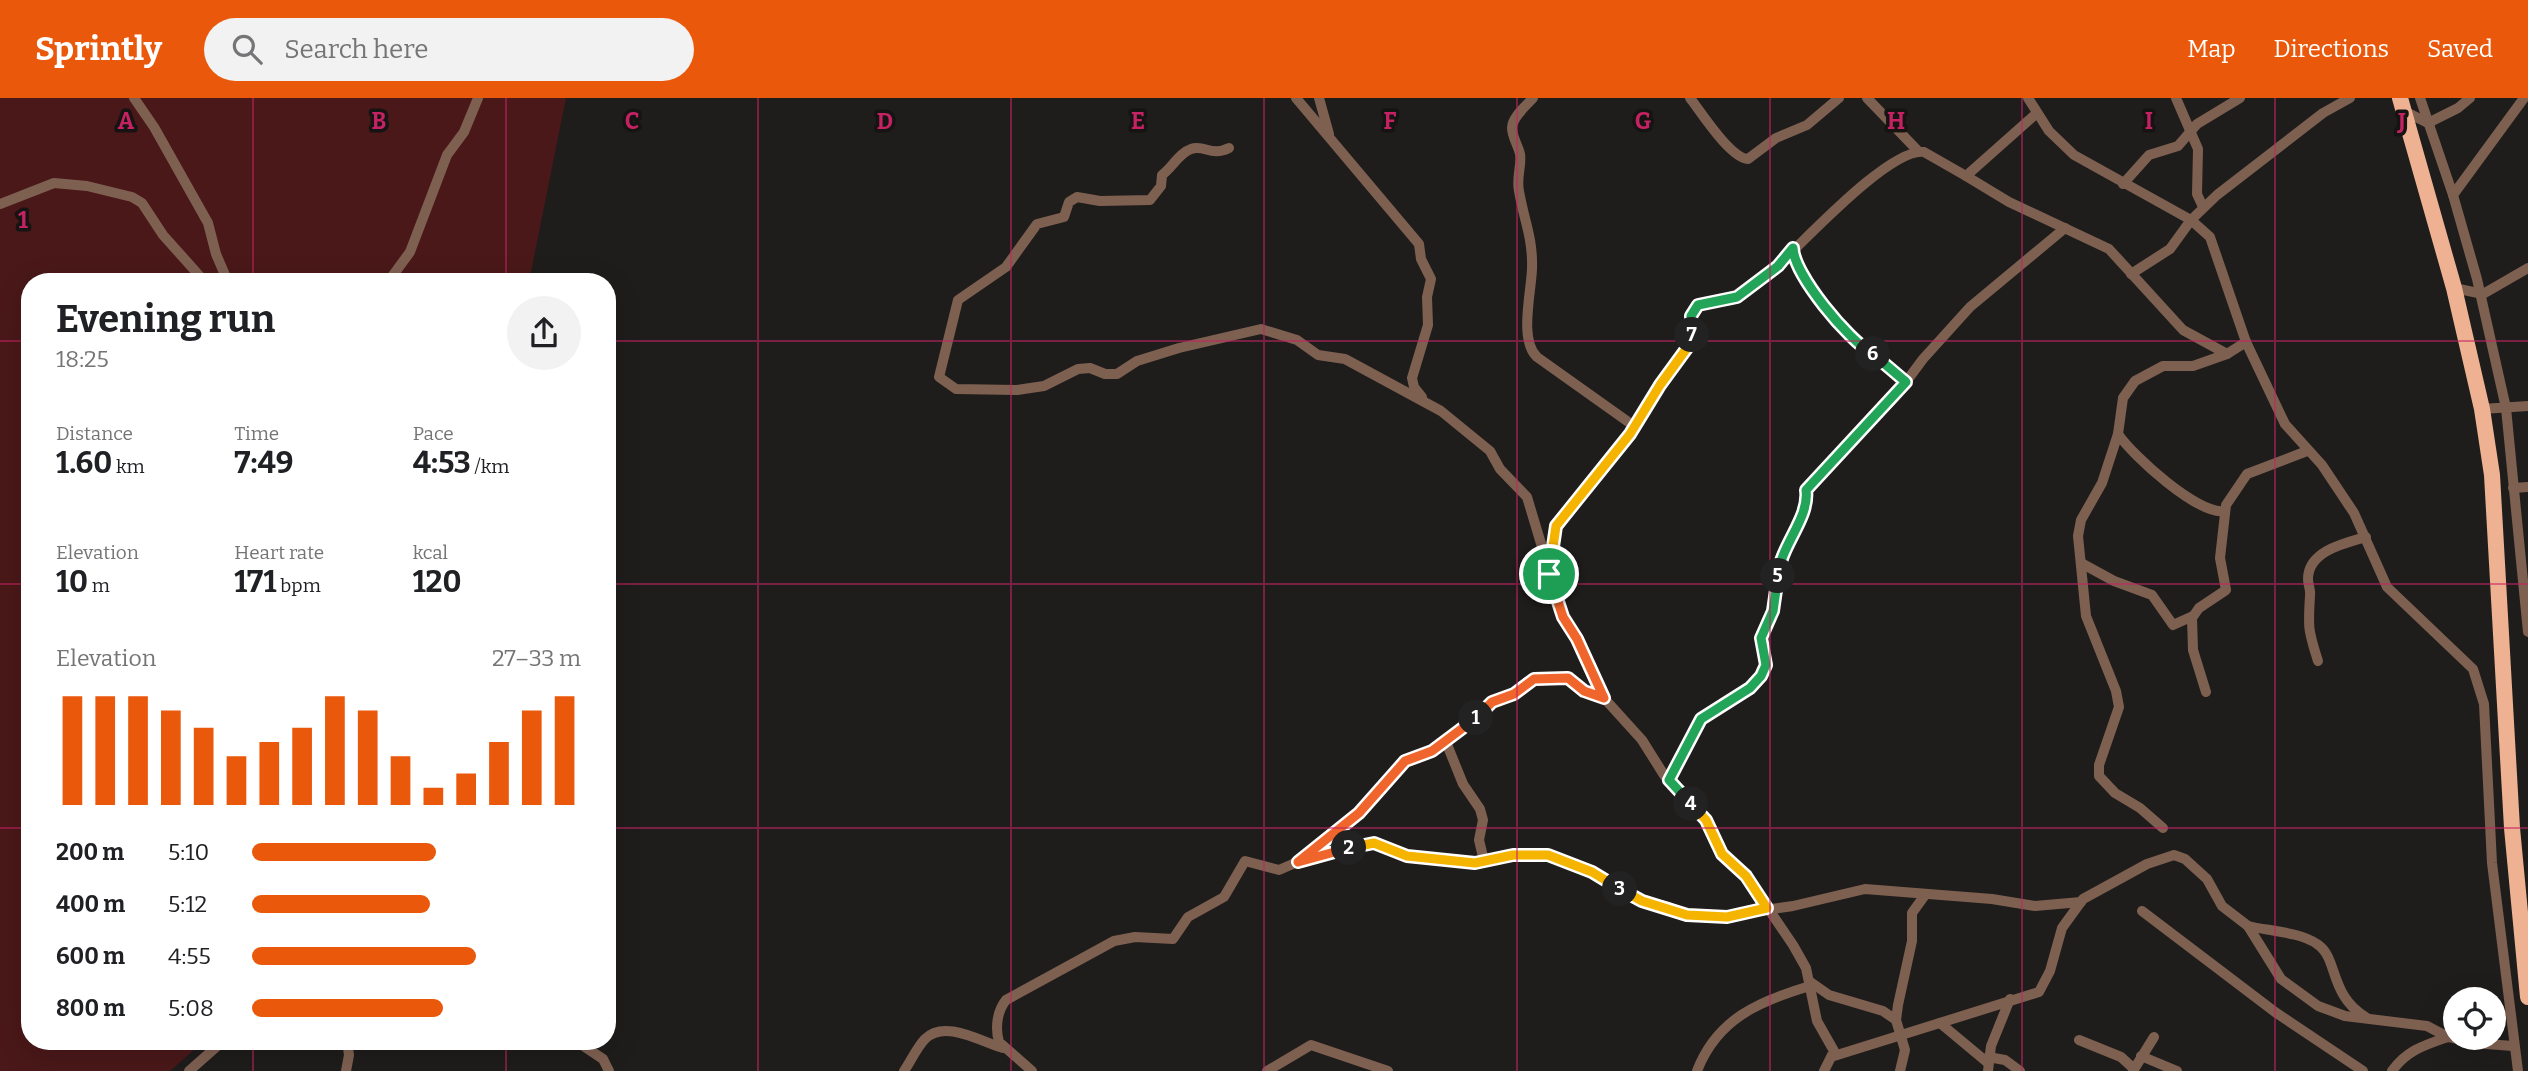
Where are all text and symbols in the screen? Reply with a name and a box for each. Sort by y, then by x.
search box [204,18,694,81]
text: Sprintly [35,29,162,69]
icon: search [228,30,266,68]
text: Search here [284,34,428,65]
text: Map [2187,35,2236,63]
text: Directions [2274,35,2389,63]
text: Saved [2427,35,2493,63]
text: A [118,107,135,135]
text: B [372,107,386,135]
text: C [625,107,639,135]
text: D [877,107,893,135]
text: E [1131,107,1145,135]
text: F [1384,107,1397,135]
text: G [1635,107,1652,135]
text: H [1887,107,1905,135]
text: I [2145,107,2153,135]
text: J [2396,107,2406,135]
text: 1 [18,206,28,234]
text: Evening run [56,296,275,342]
button: share [507,296,581,370]
pin: 7 [1674,317,1710,352]
text: 7 [1686,323,1697,346]
pin: 6 [1856,336,1890,372]
text: 6 [1867,342,1878,365]
text: 18:25 [56,345,109,373]
text: Distance [56,422,133,445]
text: Time [234,422,279,445]
text: Pace [413,422,454,445]
text: 1.60 [56,445,112,481]
text: 7:49 [234,445,293,481]
text: 4:53 [413,445,471,481]
text: km [112,455,145,478]
text: /km [471,455,509,478]
text: Elevation [56,541,139,564]
text: Heart rate [234,541,324,564]
text: kcal [413,541,448,564]
pin [1519,544,1579,604]
icon: arrive [1530,555,1568,593]
pin: 5 [1760,559,1796,594]
text: 10 [56,564,88,600]
text: 171 [234,564,277,600]
text: 120 [413,564,462,600]
text: 5 [1772,564,1783,587]
text: m [88,574,110,597]
text: bpm [277,574,321,597]
text: Elevation [56,644,156,672]
text: 27–33 m [492,644,581,672]
pin: 1 [1458,700,1494,736]
text: 1 [1471,706,1480,729]
pin: 4 [1674,786,1708,822]
text: 4 [1685,792,1696,815]
pin: 2 [1332,830,1366,866]
text: 2 [1343,836,1354,859]
text: 200 m [56,838,124,866]
text: 5:10 [168,838,209,866]
pin: 3 [1602,872,1638,906]
text: 3 [1614,877,1625,900]
text: 400 m [56,890,125,918]
text: 5:12 [168,890,207,918]
text: 600 m [56,942,125,970]
text: 4:55 [168,942,211,970]
map controls [2443,987,2506,1050]
button: locate [2443,987,2506,1050]
text: 800 m [56,994,125,1022]
text: 5:08 [168,994,214,1022]

